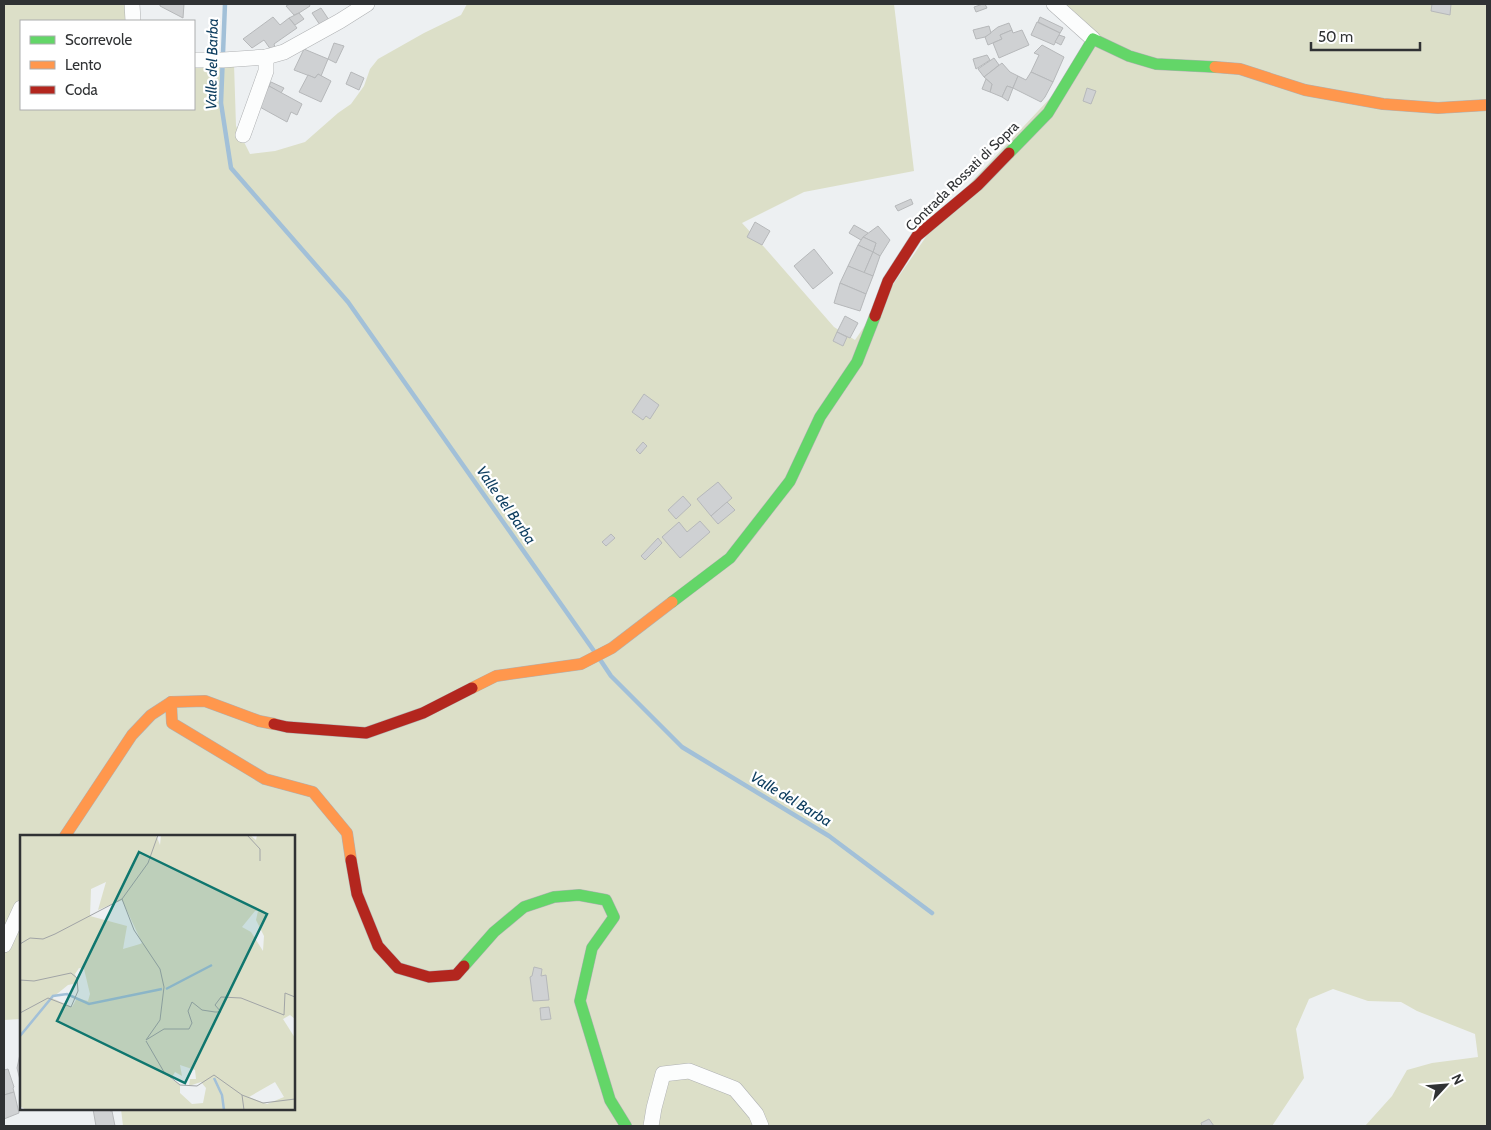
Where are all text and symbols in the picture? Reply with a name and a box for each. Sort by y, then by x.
water label: Valle del Barba [202,18,222,110]
legend [20,20,195,110]
scale bar [1311,20,1420,52]
text: 50 m [1318,28,1353,46]
text: Scorrevole [65,31,133,49]
text: Lento [65,56,102,74]
text: Coda [65,81,99,99]
street label: Contrada Rossati di Sopra [902,117,1023,235]
water label: Valle del Barba [472,462,540,548]
water label: Valle del Barba [747,768,835,830]
inset map [20,835,295,1110]
north arrow [1421,1060,1471,1110]
text: N [1447,1071,1468,1088]

